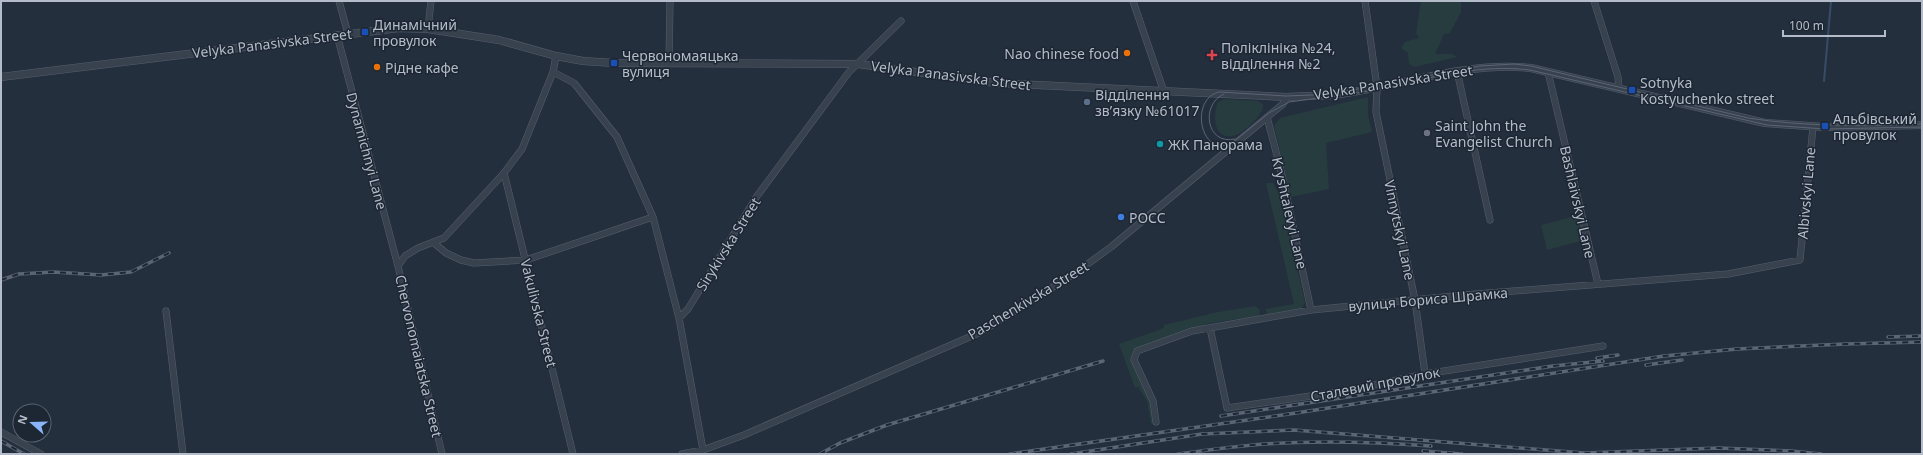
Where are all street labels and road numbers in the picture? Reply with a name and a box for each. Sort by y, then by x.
street label: Velyka Panasivska Street [191,24,353,62]
street label: Velyka Panasivska Street [870,56,1032,94]
street label: Velyka Panasivska Street [1312,60,1474,104]
street label: Dynamichnyi Lane [342,90,392,212]
street label: Bashlaivskyi Lane [1556,144,1600,260]
street label: Albivskyi Lane [1793,146,1819,240]
street label: Kryshtalevyi Lane [1268,155,1312,271]
street label: Vinnytskyi Lane [1380,178,1420,282]
street label: Sirykivska Street [692,194,764,294]
street label: Paschenkivska Street [964,256,1092,344]
street label: Vakulivska Street [516,257,562,369]
street label: Chervonomaiatska Street [391,273,447,439]
street label: вулиця Бориса Шрамка [1347,283,1509,315]
street label: Сталевий провулок [1309,362,1442,406]

